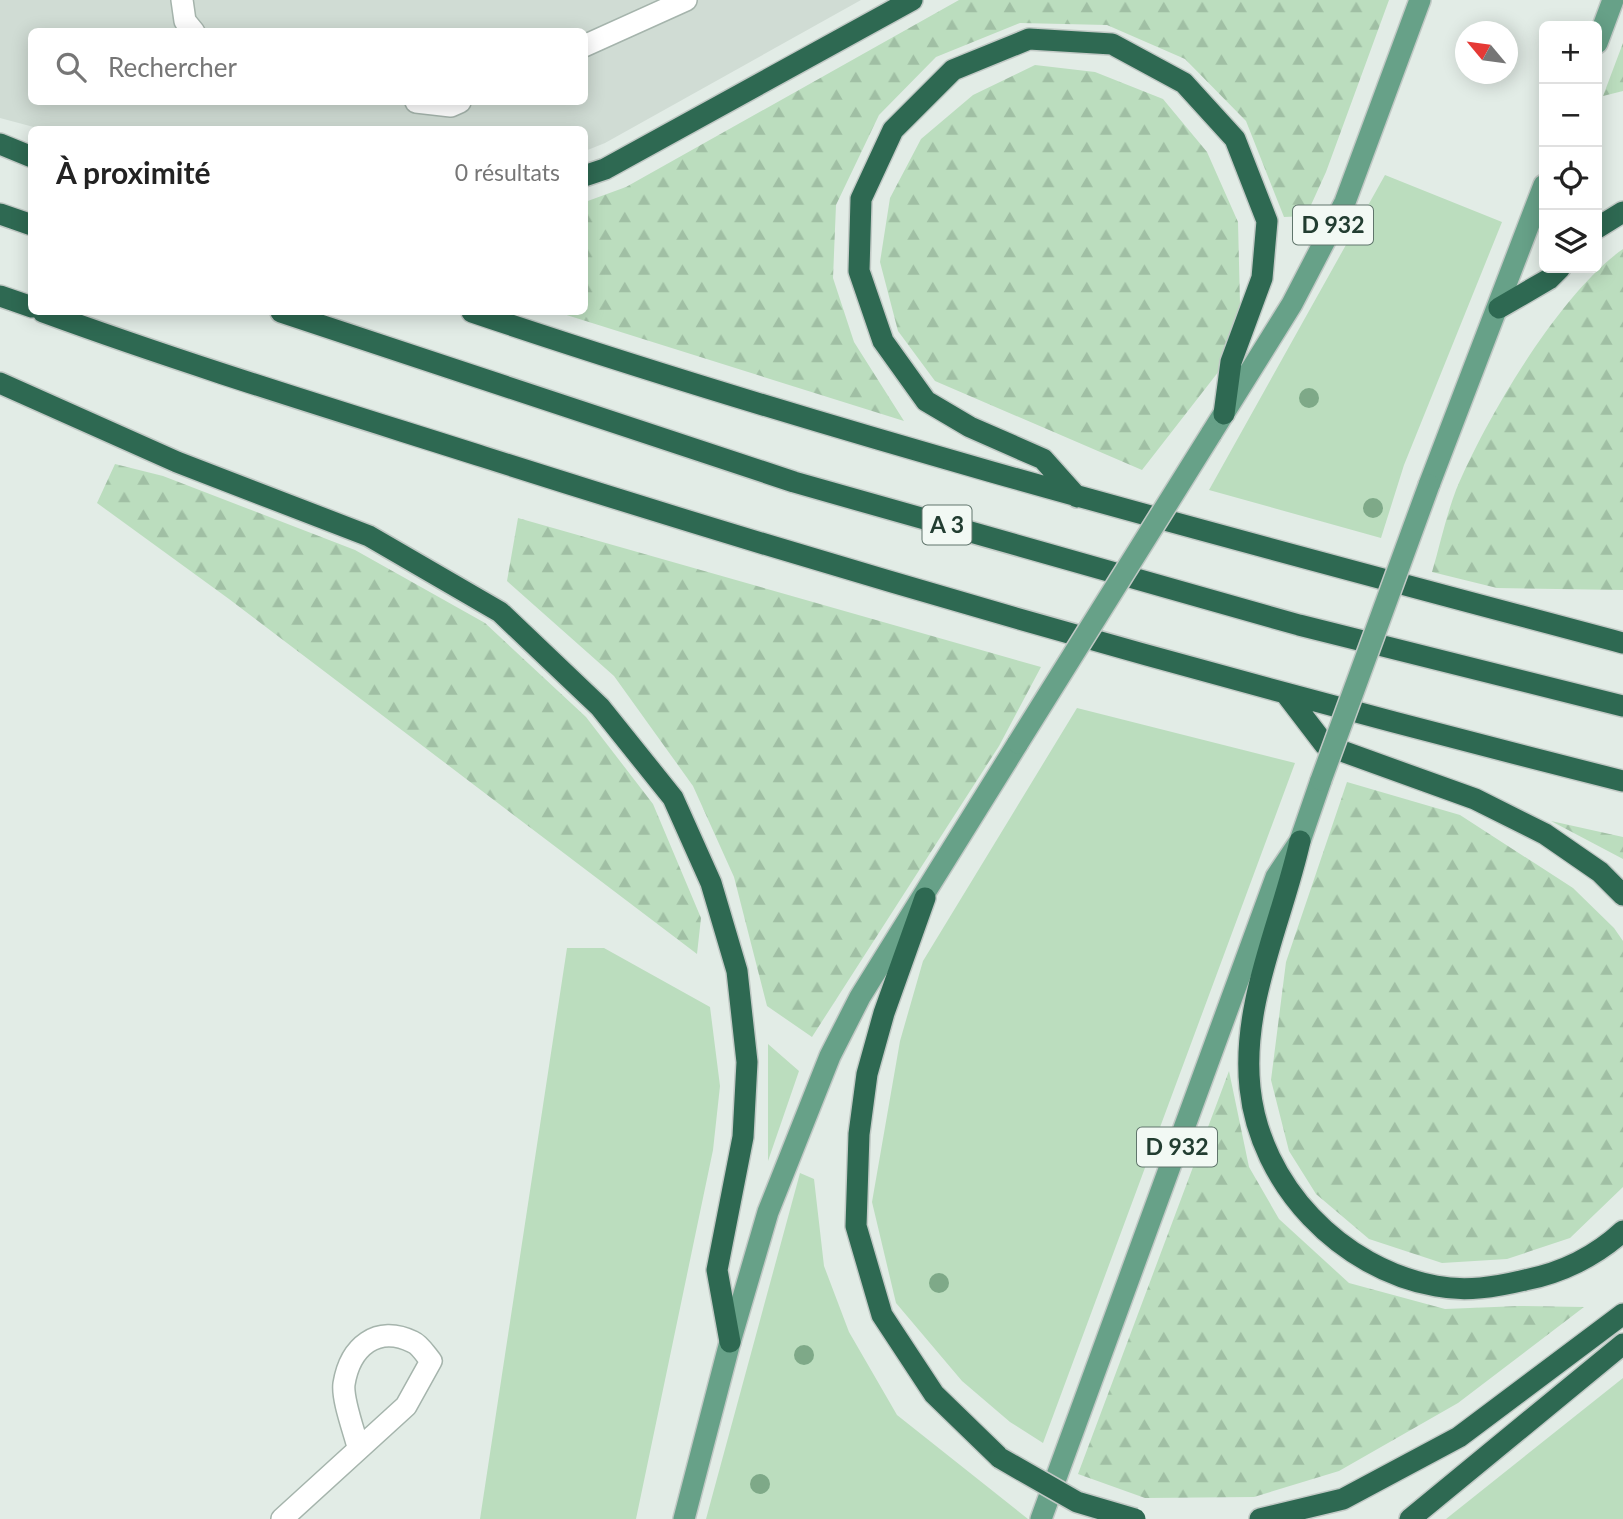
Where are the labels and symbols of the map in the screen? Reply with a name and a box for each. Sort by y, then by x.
north arrow [1455,21,1518,84]
road number: D 932 [1293,206,1373,244]
road number: A 3 [922,505,972,544]
road number: D 932 [1137,1128,1217,1166]

